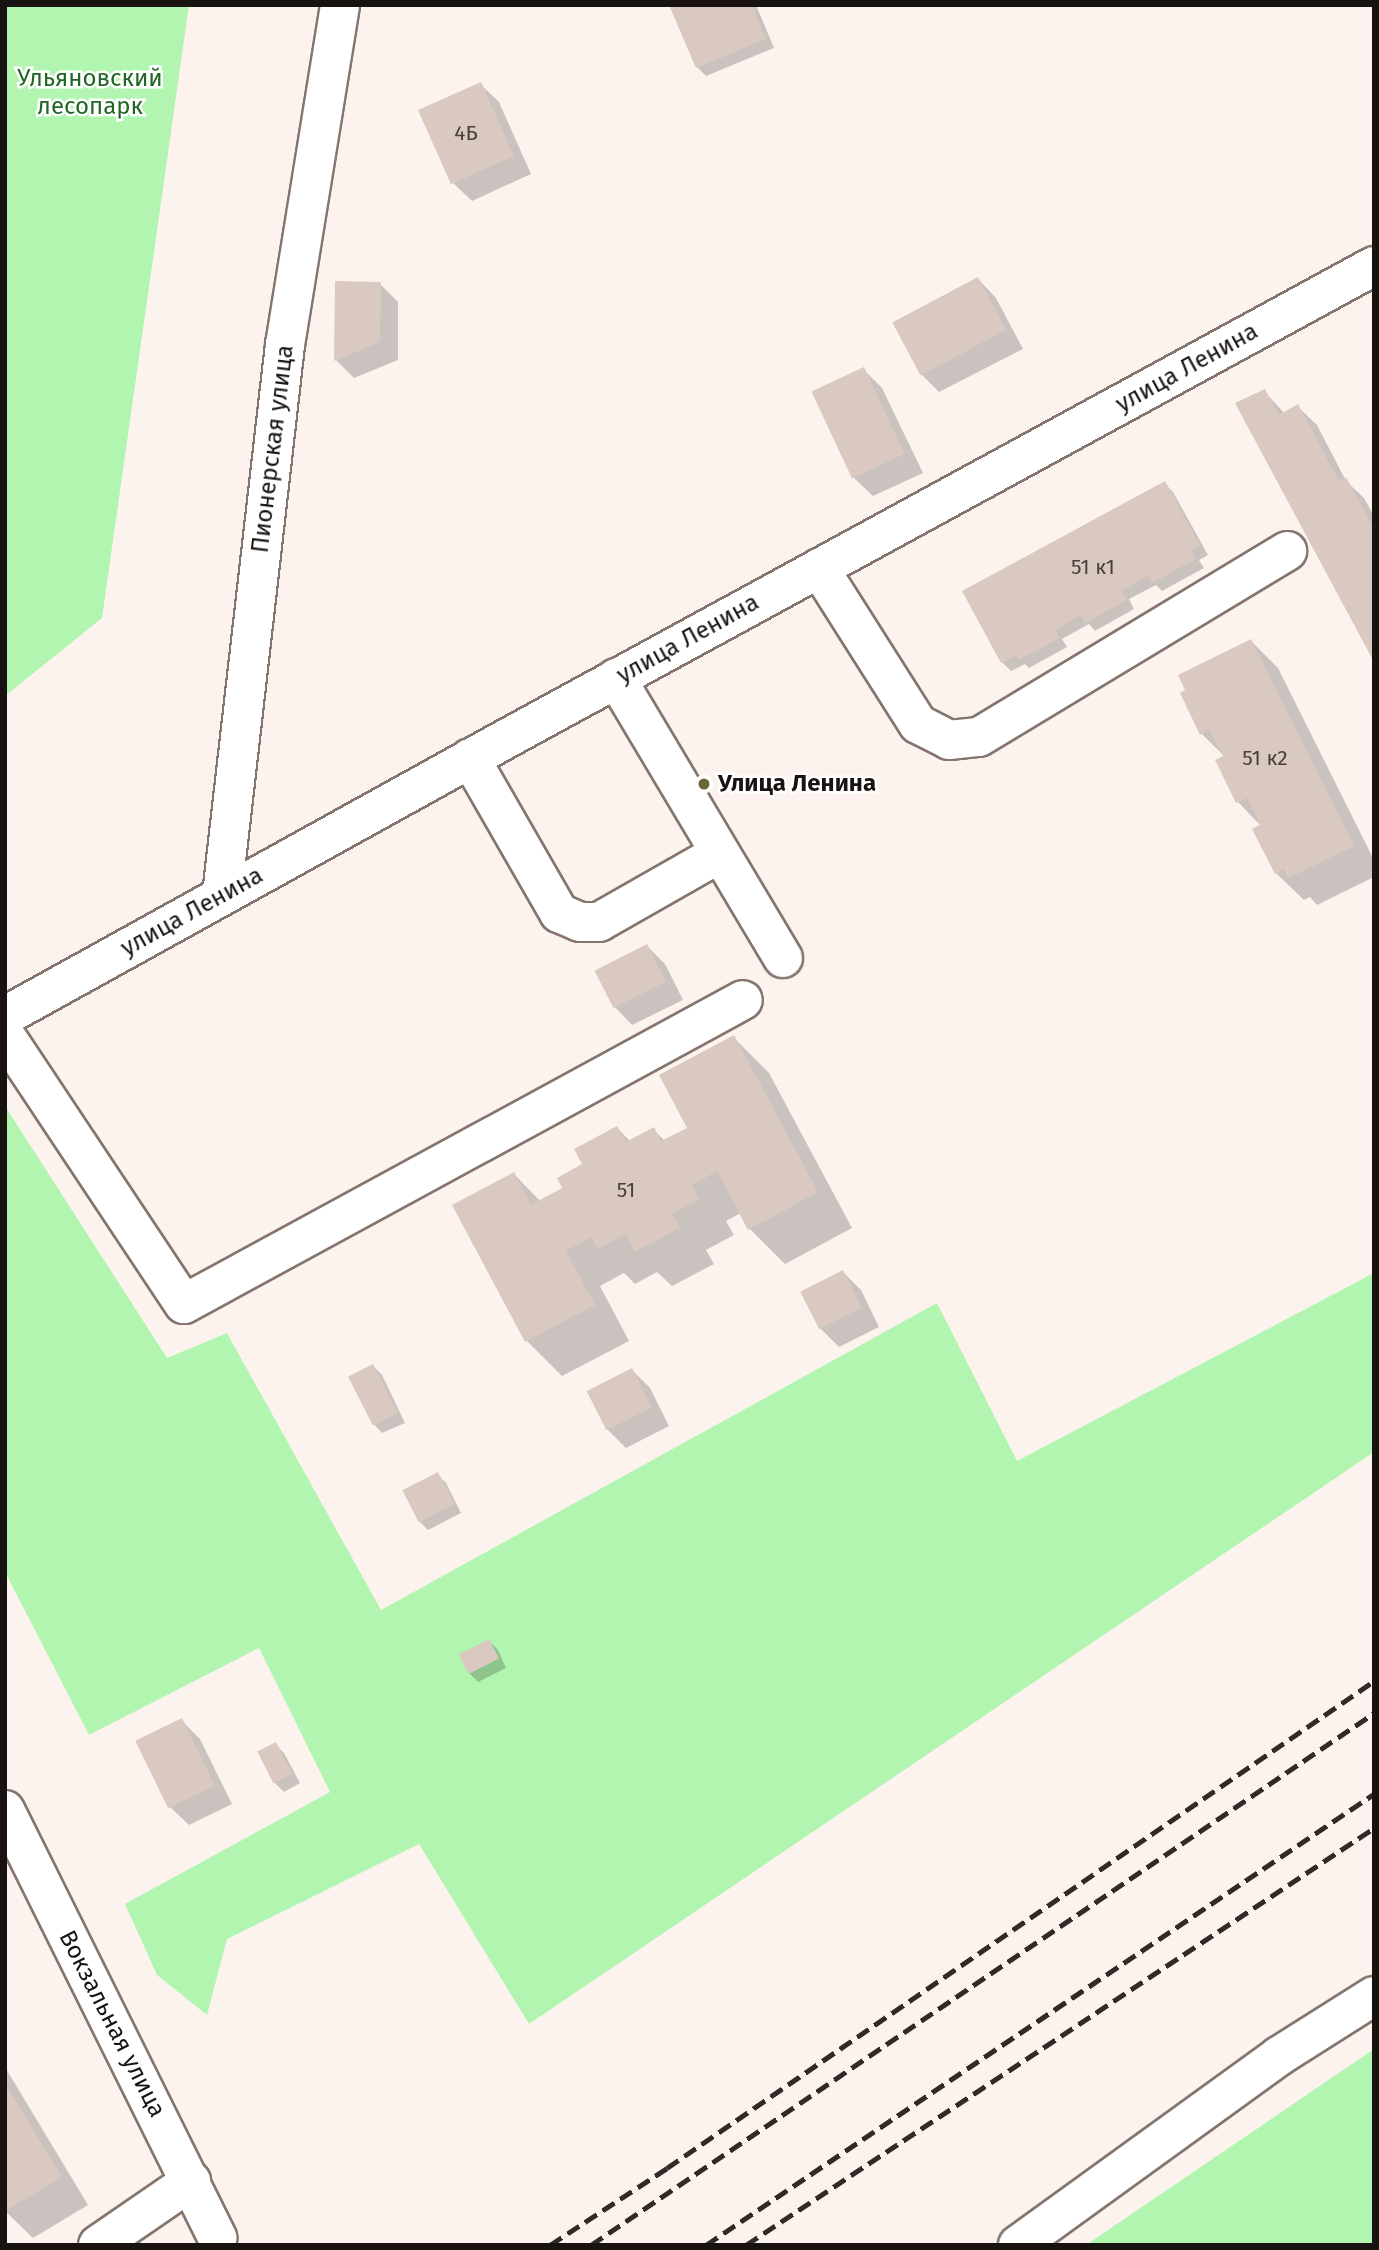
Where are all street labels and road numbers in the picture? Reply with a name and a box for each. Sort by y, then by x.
street label: улица Ленина [1111,317,1263,419]
street label: Пионерская улица [246,343,300,555]
street label: улица Ленина [612,588,764,690]
street label: улица Ленина [116,861,268,963]
street label: Вокзальная улица [52,1926,172,2122]

